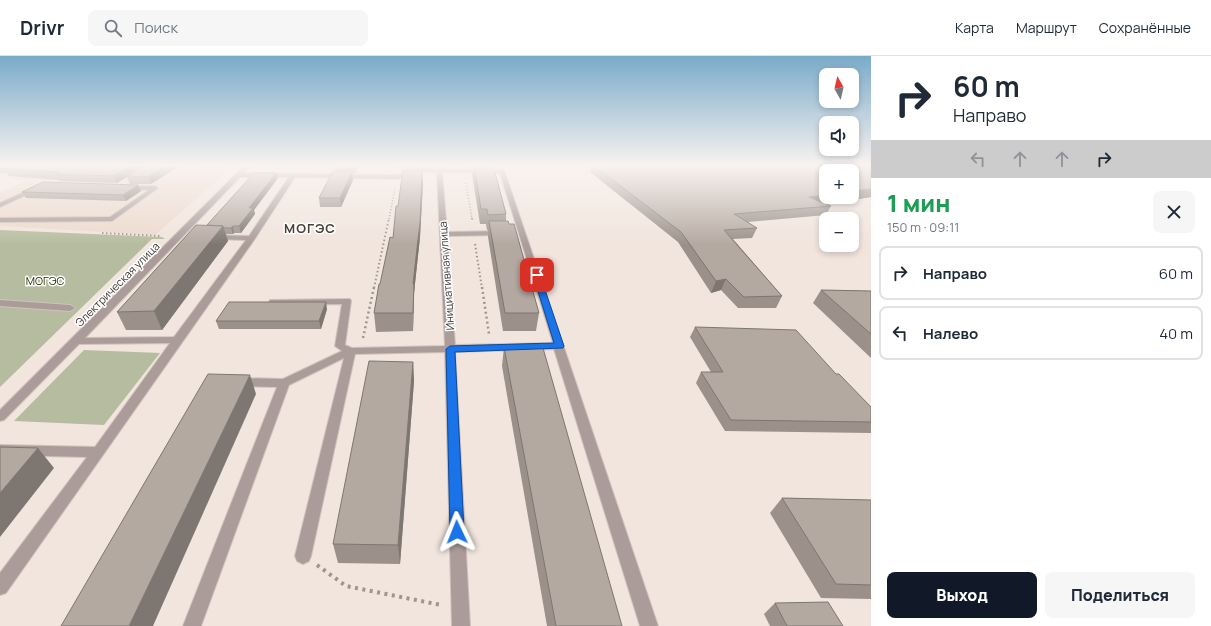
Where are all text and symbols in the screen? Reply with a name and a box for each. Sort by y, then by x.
search box [88,10,368,46]
text: Drivr [20,15,64,41]
icon: search [102,17,124,39]
text: Поиск [134,17,178,38]
text: Карта [955,18,994,37]
text: Маршрут [1016,18,1077,37]
text: Сохранённые [1099,18,1191,37]
text: 60 m [953,67,1020,105]
north arrow [819,68,859,108]
map controls [819,68,859,252]
icon: right [887,72,939,124]
text: Направо [953,103,1027,127]
button: sound [819,116,859,156]
icon: left [967,148,989,170]
icon: ahead [1009,148,1031,170]
icon: ahead [1051,148,1073,170]
icon: right [1093,148,1115,170]
button: + [819,164,859,204]
text: 1 мин [887,186,950,219]
button: close [1153,191,1195,233]
button: − [819,212,859,252]
text: 150 m · 09:11 [887,218,959,236]
district label: МОГЭС [284,219,336,237]
street label: Инициативная улица [435,221,457,331]
street label: Электрическая улица [71,238,163,330]
pin [520,258,554,292]
icon: right [889,262,911,284]
text: Направо [923,263,987,284]
text: 60 m [1159,263,1193,284]
icon: arrive [526,264,548,286]
park label: МОГЭС [26,273,64,288]
icon: left [889,322,911,344]
text: Налево [923,323,978,344]
text: 40 m [1159,323,1193,344]
position arrow [436,511,478,553]
button: Выход [887,572,1037,618]
button: Поделиться [1045,572,1195,618]

